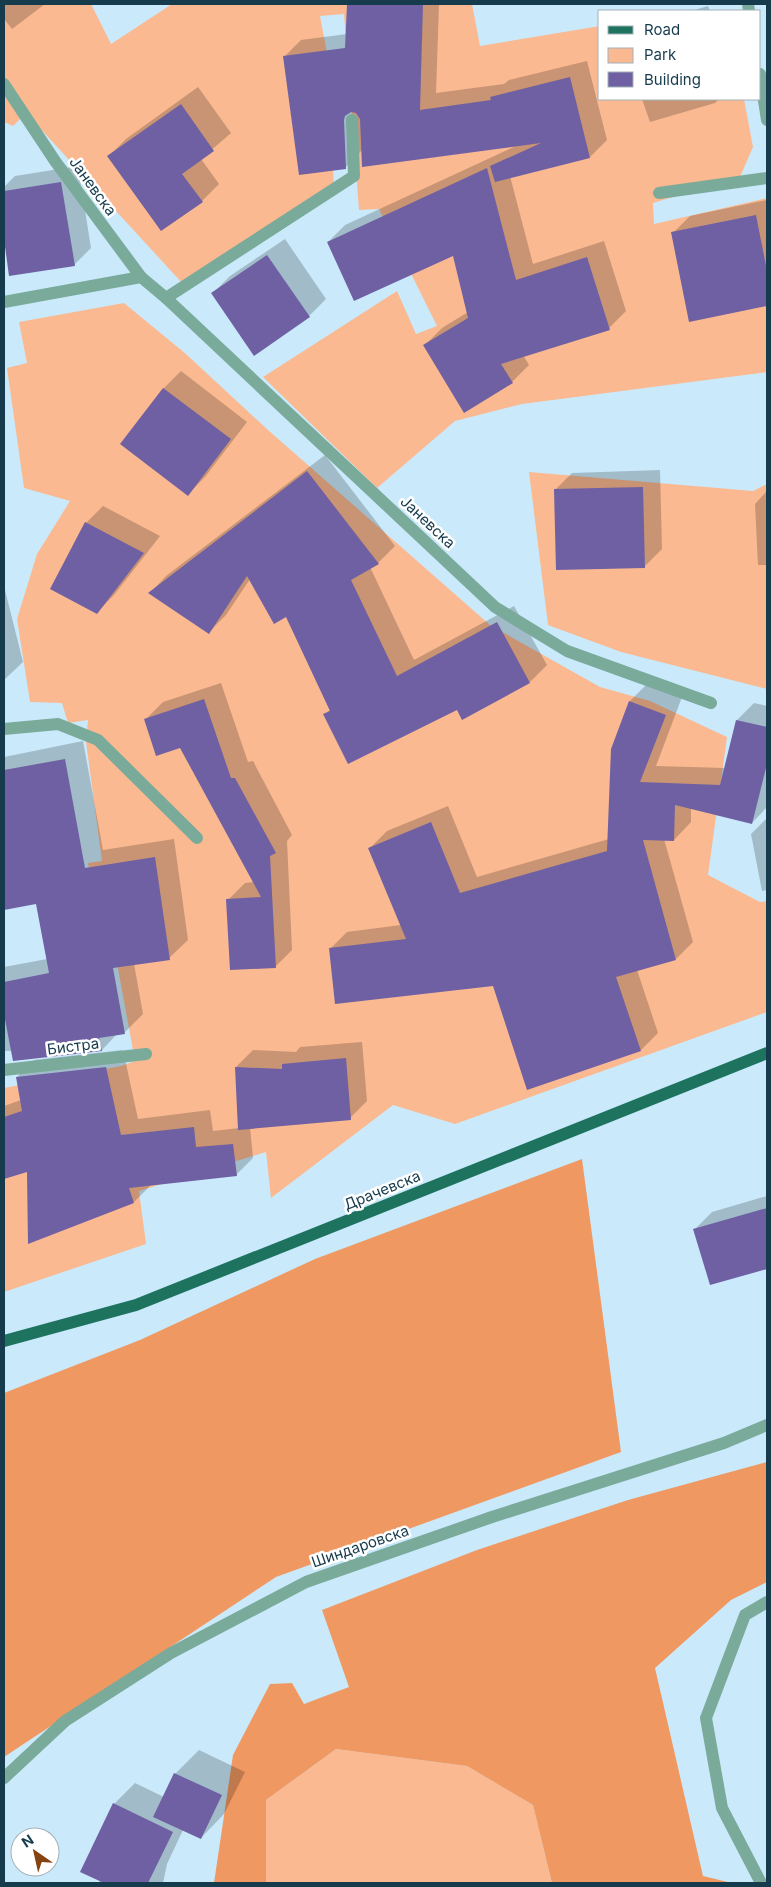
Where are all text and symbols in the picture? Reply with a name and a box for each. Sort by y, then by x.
legend [598,10,761,100]
text: Road [644,20,680,39]
text: Park [644,45,677,64]
text: Building [644,70,701,89]
street label: Јаневска [65,153,121,219]
street label: Јаневска [397,492,459,552]
street label: Бистра [46,1033,100,1059]
street label: Драчевска [341,1166,423,1214]
street label: Шиндаровска [309,1520,411,1572]
north arrow [10,1827,60,1877]
text: N [18,1831,37,1851]

